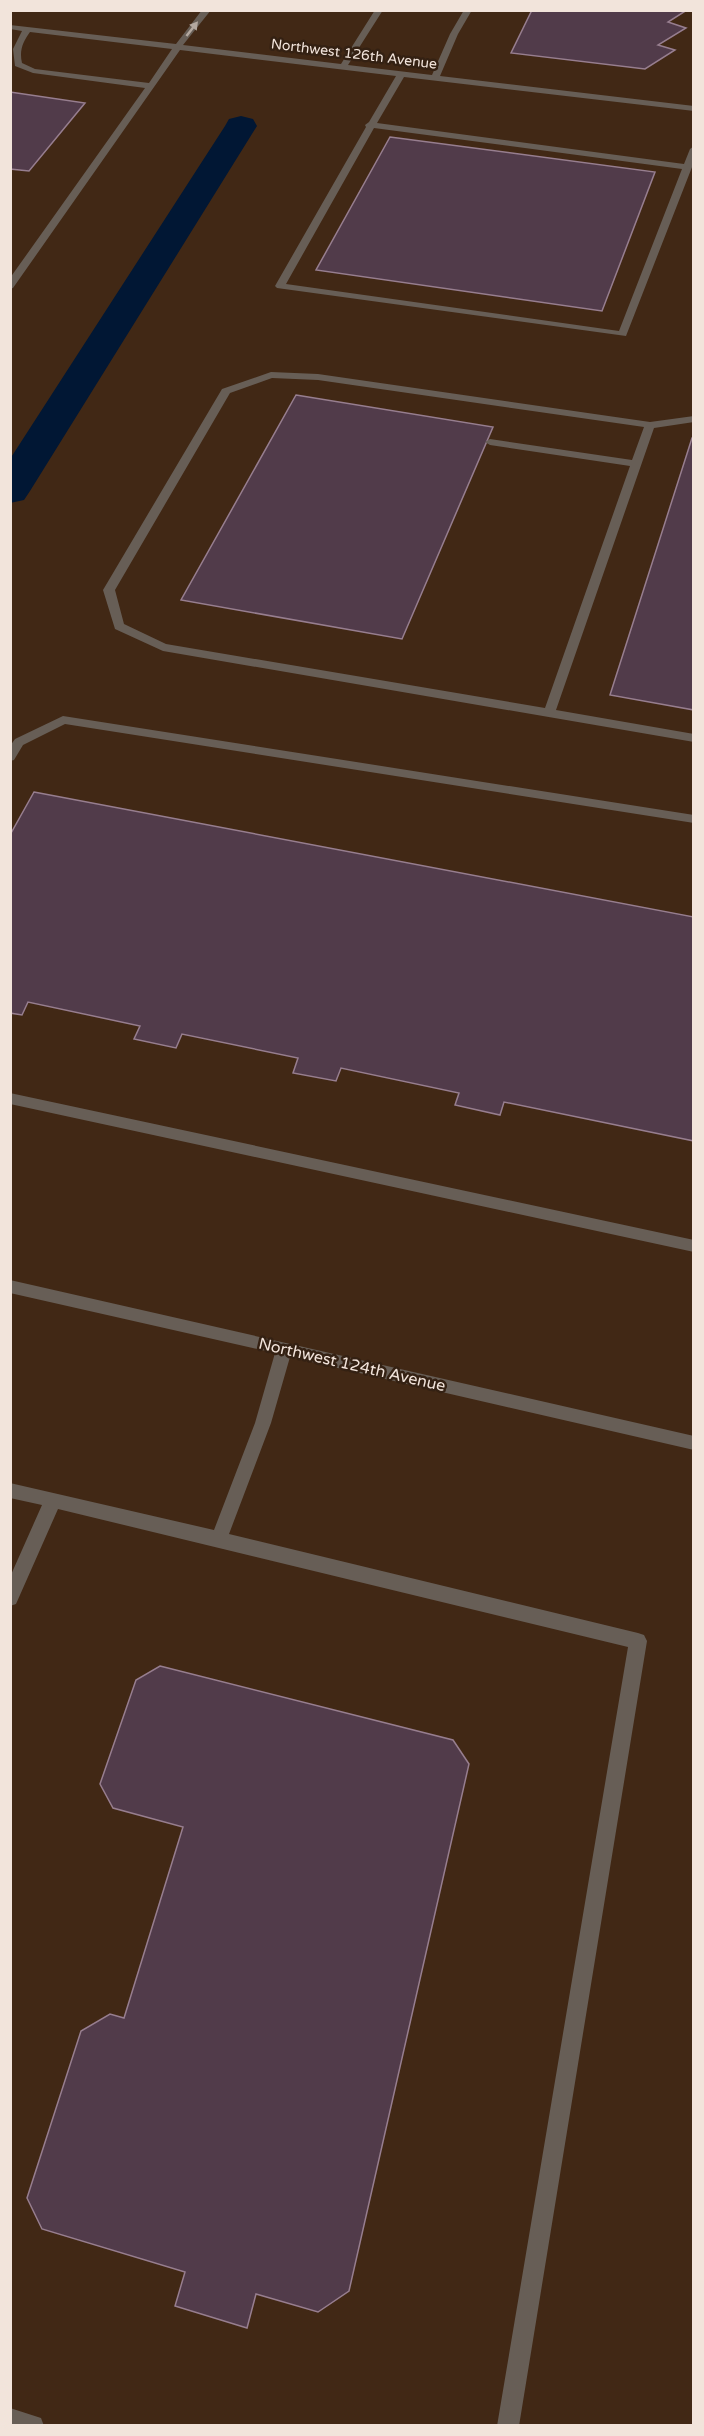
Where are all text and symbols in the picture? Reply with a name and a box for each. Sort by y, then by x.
one-way arrow [186,21,198,36]
street label: Northwest 126th Avenue [270,35,438,73]
street label: Northwest 124th Avenue [257,1334,447,1396]

